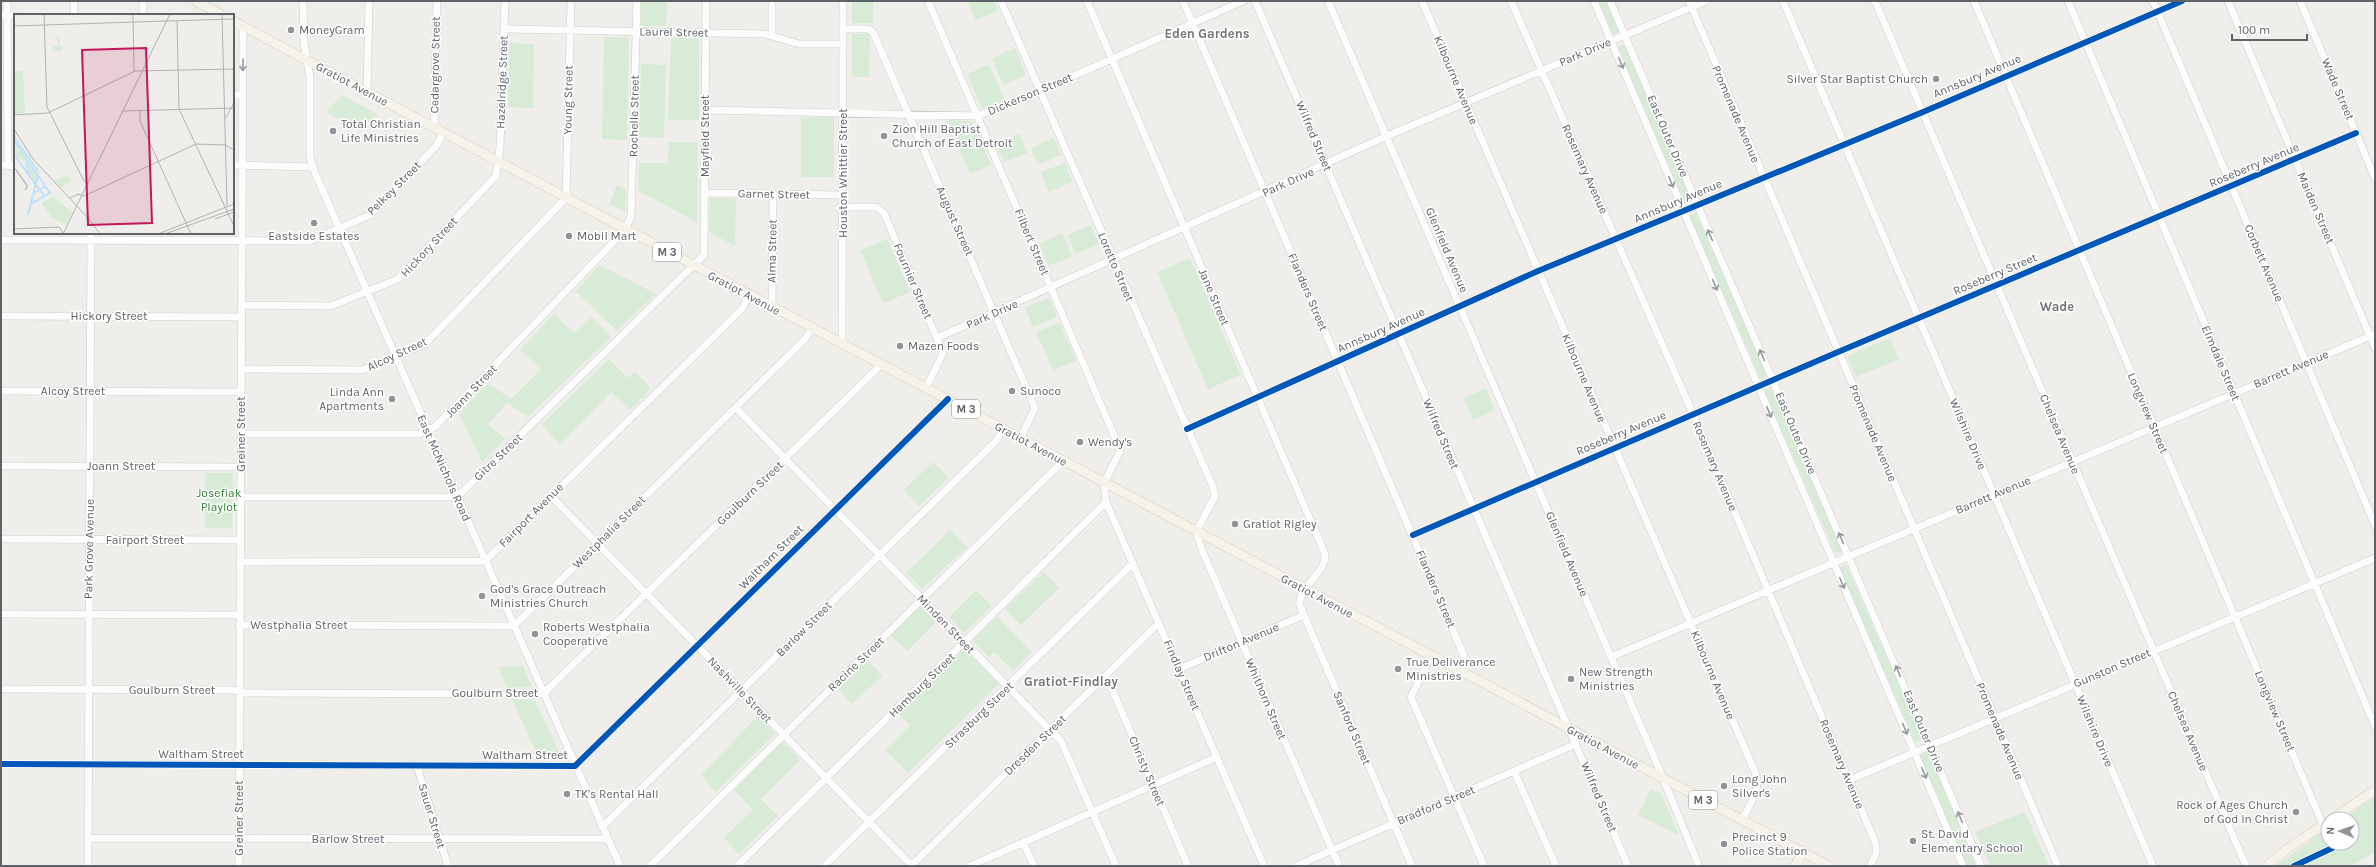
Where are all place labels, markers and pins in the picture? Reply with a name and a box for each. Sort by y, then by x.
place label: MoneyGram [299,23,365,37]
marker: MoneyGram [286,25,296,35]
place label: Silver Star Baptist Church [1786,72,1928,86]
marker: Silver Star Baptist Church [1931,74,1941,84]
place label: Total Christian Life Ministries [341,117,421,145]
place label: Zion Hill Baptist Church of East Detroit [892,122,1013,150]
marker: Total Christian Life Ministries [328,126,338,136]
marker: Zion Hill Baptist Church of East Detroit [879,131,889,141]
marker: Eastside Estates [309,218,319,228]
place label: Eastside Estates [268,229,360,243]
place label: Mobil Mart [577,229,637,243]
marker: Mobil Mart [564,231,574,241]
place label: Mazen Foods [908,339,979,353]
marker: Mazen Foods [895,341,905,351]
place label: Sunoco [1020,384,1061,398]
place label: Linda Ann Apartments [319,385,384,413]
marker: Sunoco [1007,386,1017,396]
marker: Linda Ann Apartments [387,394,397,404]
place label: Wendy's [1088,435,1132,449]
marker: Wendy's [1075,437,1085,447]
place label: Gratiot Rigley [1243,517,1317,531]
marker: Gratiot Rigley [1230,519,1240,529]
place label: God's Grace Outreach Ministries Church [490,582,606,610]
marker: God's Grace Outreach Ministries Church [477,591,487,601]
place label: Roberts Westphalia Cooperative [543,620,650,648]
marker: Roberts Westphalia Cooperative [530,629,540,639]
place label: True Deliverance Ministries [1406,655,1496,683]
marker: True Deliverance Ministries [1393,664,1403,674]
place label: New Strength Ministries [1579,665,1653,693]
marker: New Strength Ministries [1566,674,1576,684]
place label: Long John Silver's [1732,772,1787,800]
marker: Long John Silver's [1719,781,1729,791]
place label: TK's Rental Hall [575,787,659,801]
marker: TK's Rental Hall [562,789,572,799]
place label: Rock of Ages Church of God In Christ [2176,798,2288,826]
marker: Rock of Ages Church of God In Christ [2291,807,2301,817]
place label: St. David Elementary School [1921,827,2023,855]
place label: Precinct 9 Police Station [1732,830,1808,858]
marker: St. David Elementary School [1908,836,1918,846]
marker: Precinct 9 Police Station [1719,839,1729,849]

